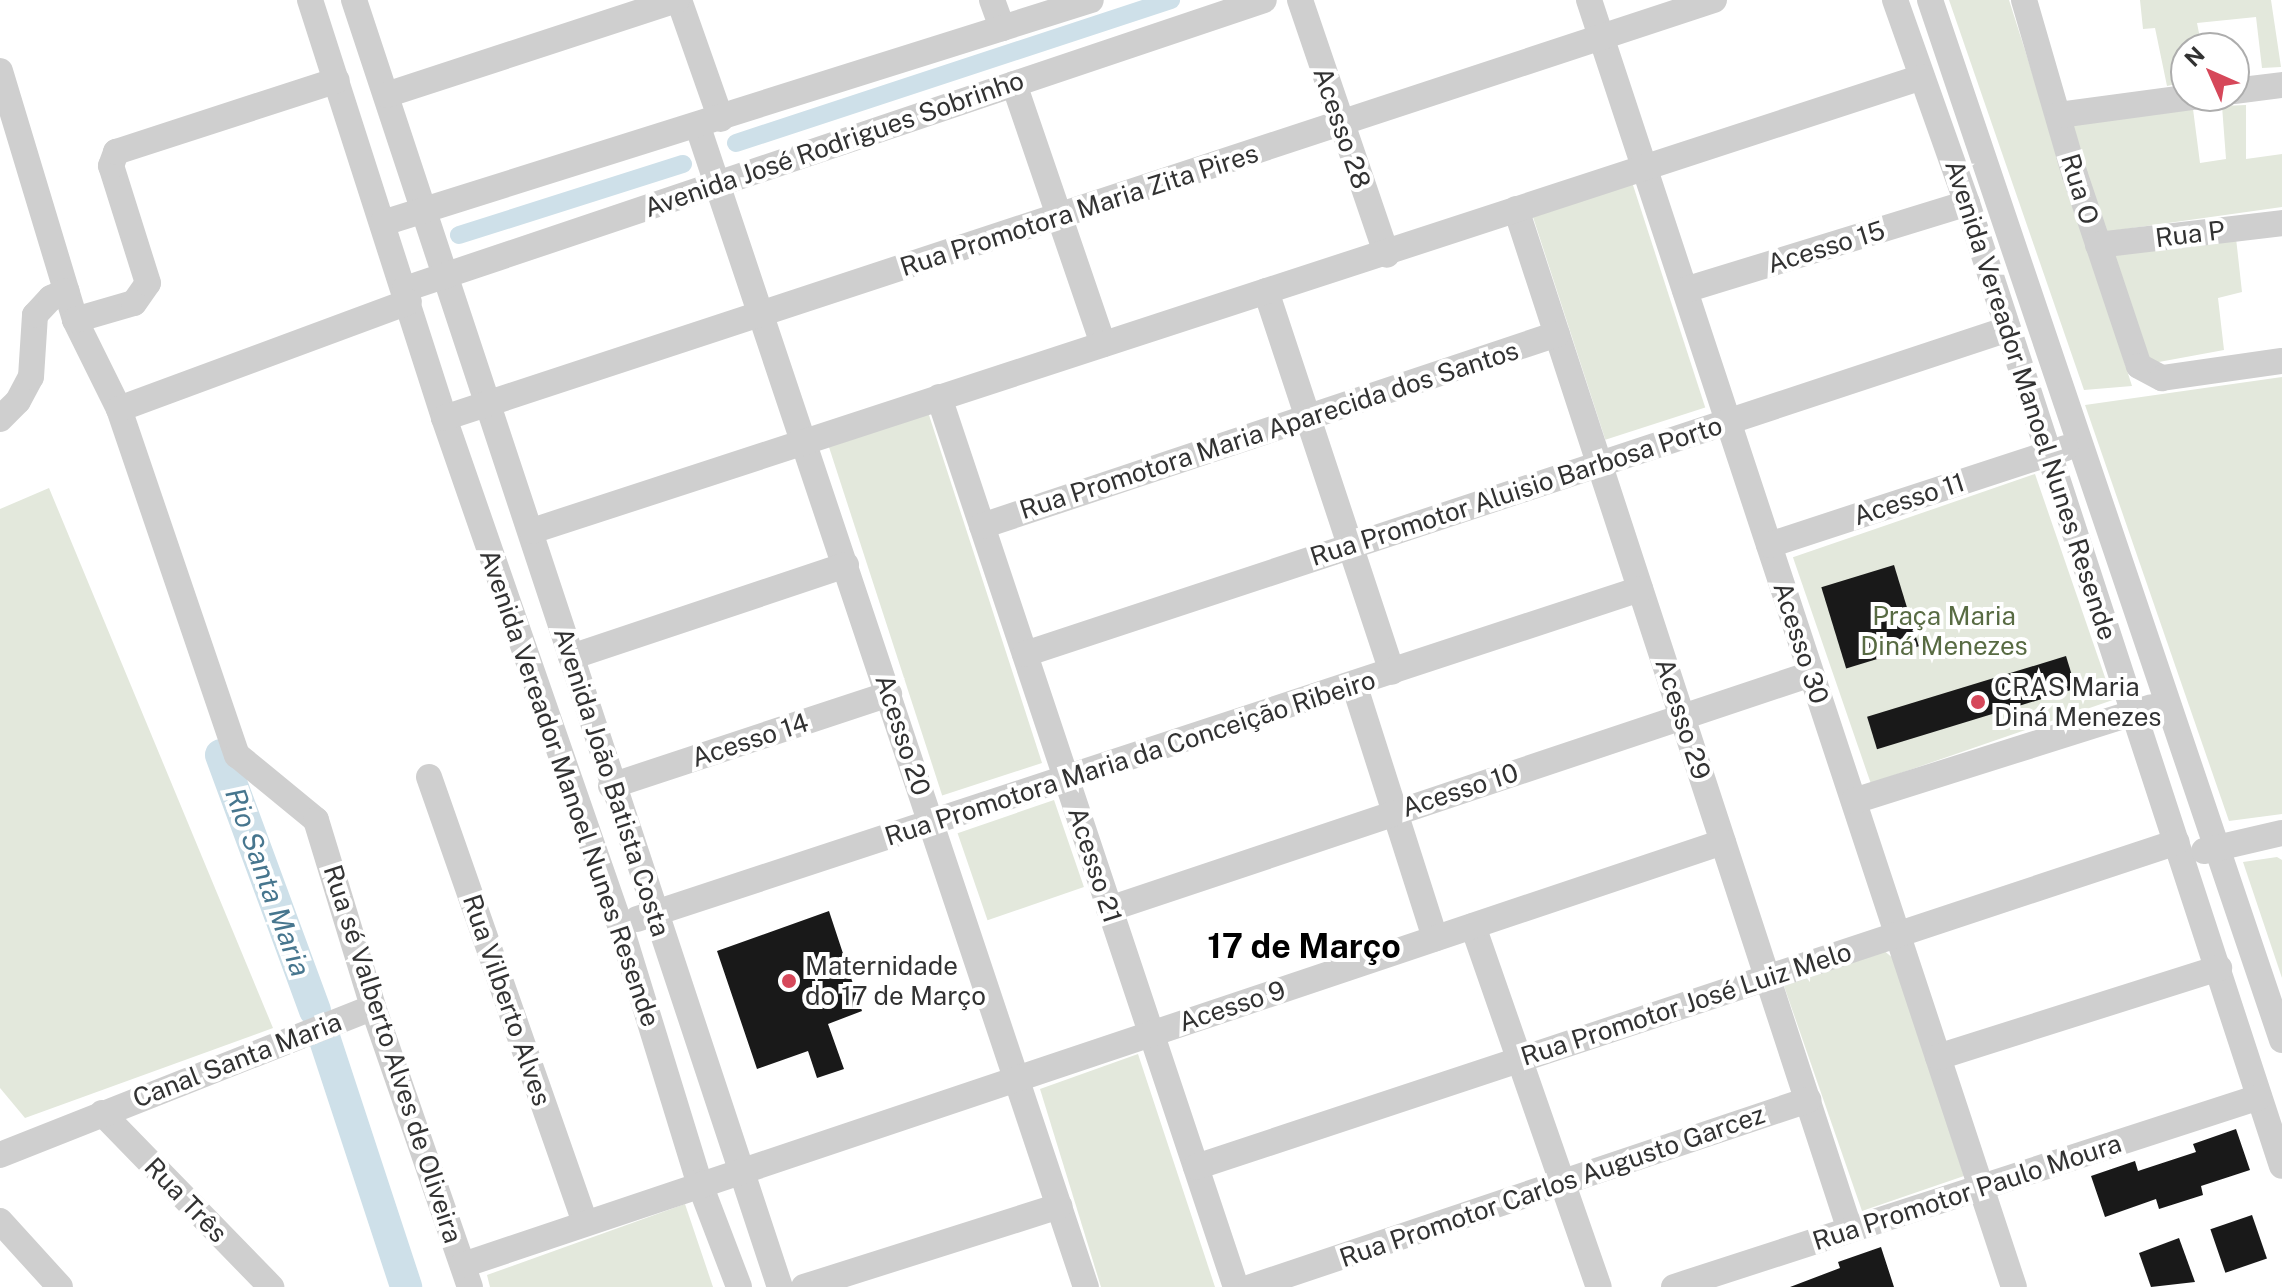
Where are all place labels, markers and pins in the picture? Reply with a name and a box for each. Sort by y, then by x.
place label: CRAS Maria Diná Menezes [1994,671,2161,732]
marker: CRAS Maria Diná Menezes [1969,693,1987,711]
place label: Maternidade do 17 de Março [805,950,987,1012]
marker: Maternidade do 17 de Março [780,972,798,990]

